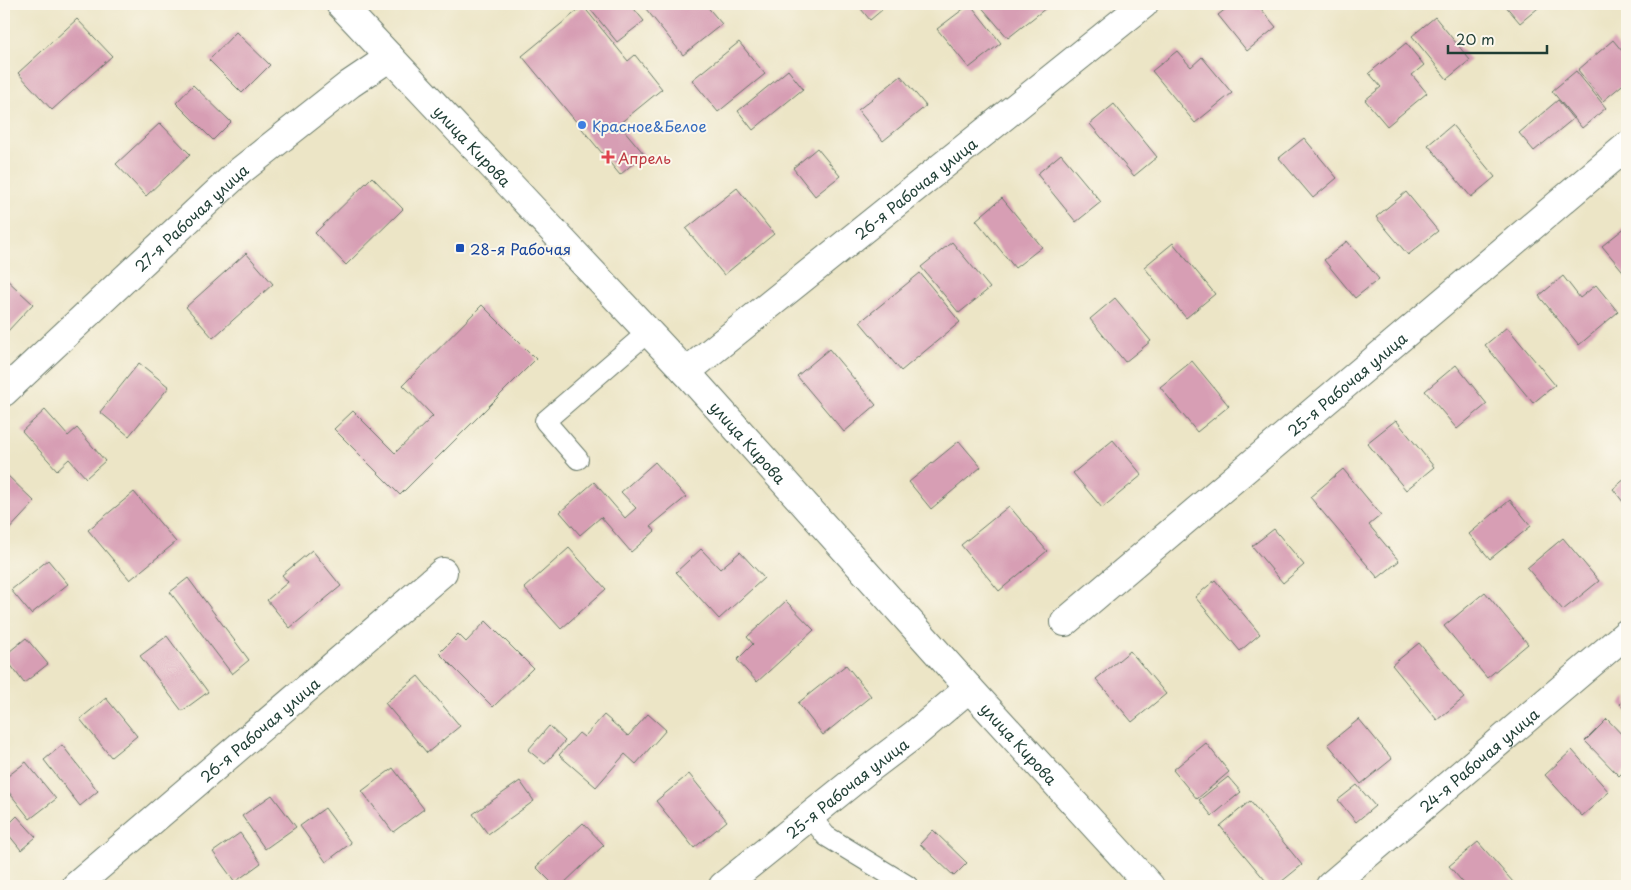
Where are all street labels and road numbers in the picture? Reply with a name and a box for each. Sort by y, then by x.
street label: улица Кирова [429,99,518,192]
street label: 26-я Рабочая улица [849,131,982,244]
street label: 27-я Рабочая улица [129,157,253,276]
street label: 25-я Рабочая улица [1282,326,1412,441]
street label: улица Кирова [705,395,793,489]
street label: 26-я Рабочая улица [194,671,325,787]
street label: улица Кирова [976,697,1064,790]
street label: 24-я Рабочая улица [1414,702,1544,817]
street label: 25-я Рабочая улица [780,731,913,843]

